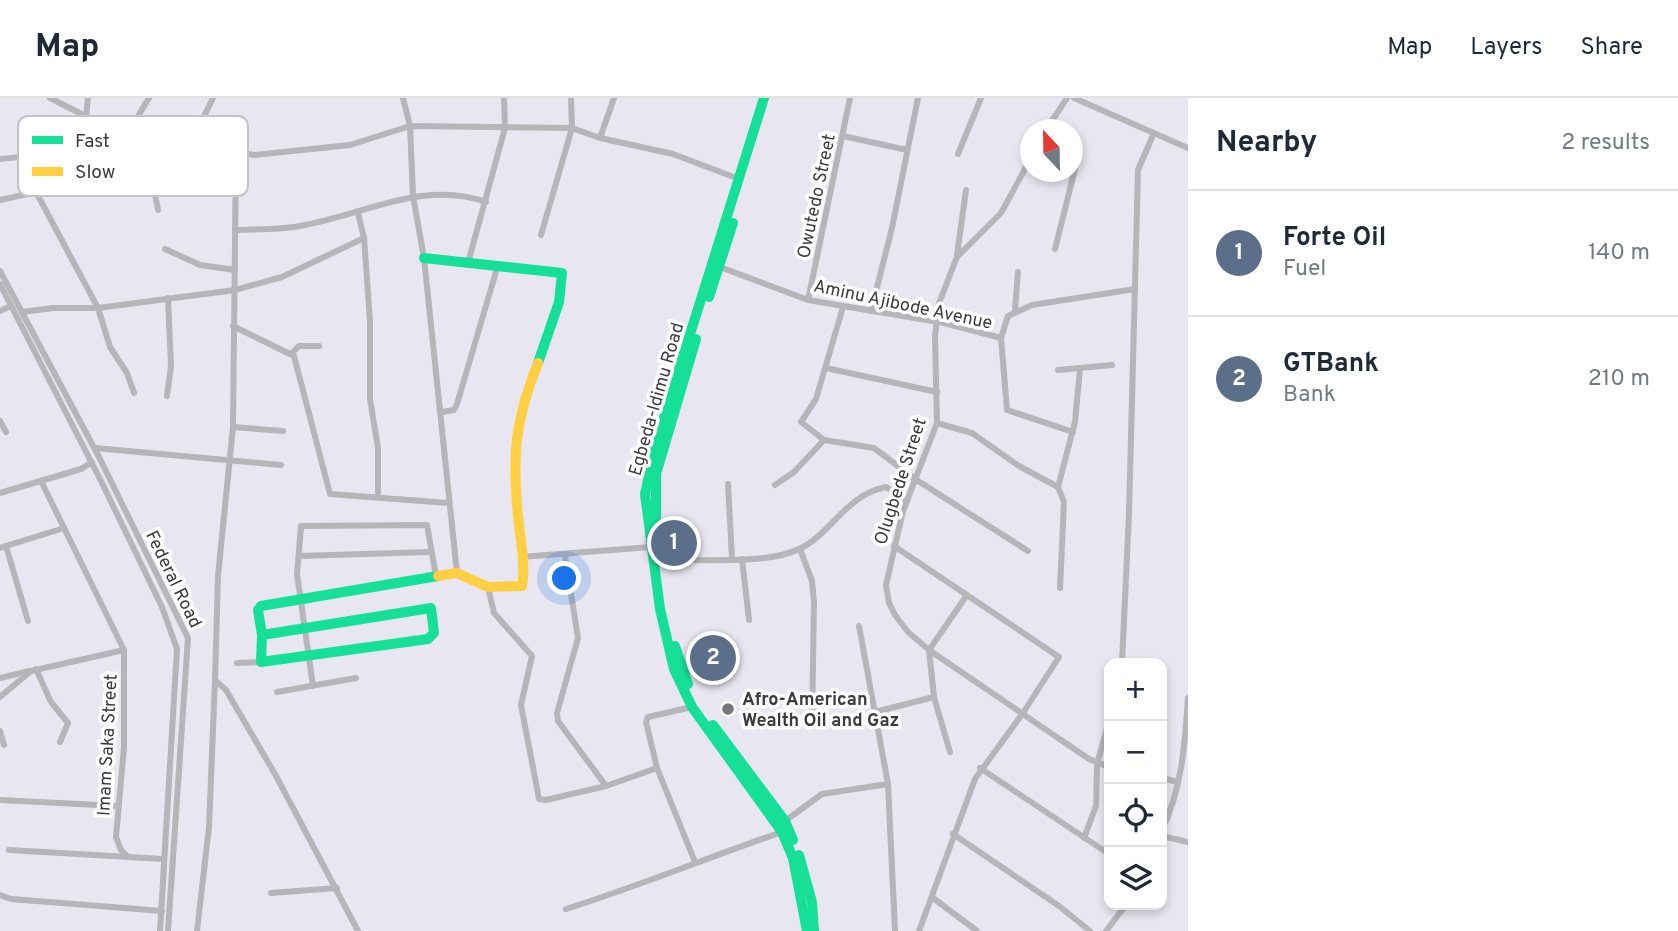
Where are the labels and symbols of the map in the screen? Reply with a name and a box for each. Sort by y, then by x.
legend [18,116,248,196]
north arrow [1020,119,1083,182]
text: Fast [75,130,110,154]
street label: Owutedo Street [793,132,842,261]
text: Slow [75,161,115,185]
street label: Aminu Ajibode Avenue [811,275,994,336]
street label: Egbeda-Idimu Road [625,320,690,479]
street label: Olugbede Street [870,415,933,548]
pin: 1 [651,517,697,569]
street label: Federal Road [139,527,206,632]
your location [547,561,581,595]
pin: 2 [690,632,736,684]
street label: Imam Saka Street [93,673,124,817]
place label: Afro-American Wealth Oil and Gaz [742,689,899,733]
marker: Afro-American Wealth Oil and Gaz [720,701,736,717]

